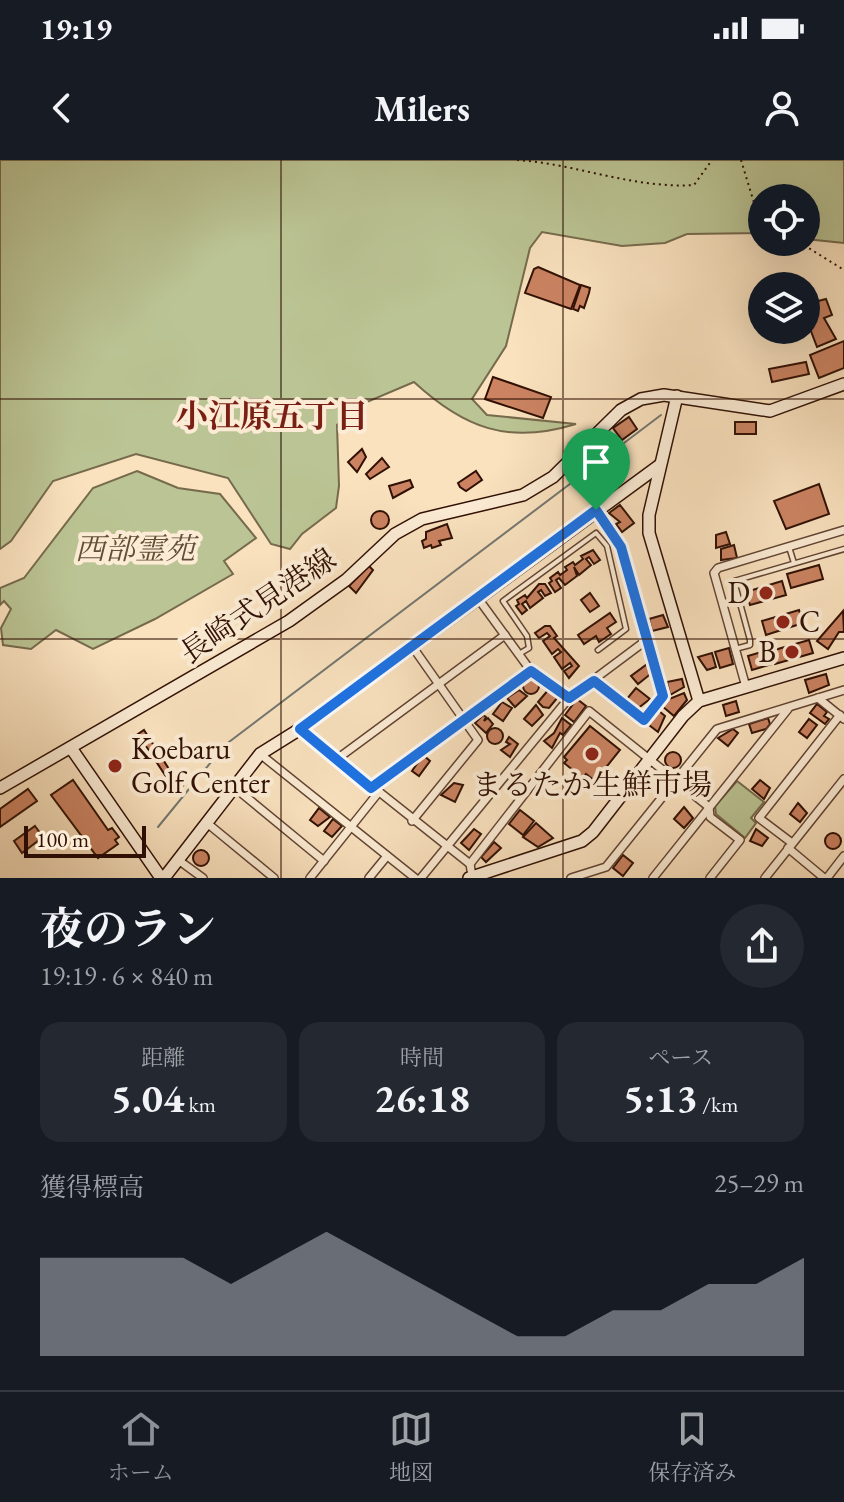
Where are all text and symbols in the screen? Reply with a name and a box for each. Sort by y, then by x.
text: 19:19 [40,9,112,48]
text: Milers [374,85,470,132]
icon: back [40,86,84,130]
icon: person [760,86,804,130]
map controls [748,184,820,344]
button: locate [748,184,820,256]
button: layers [748,272,820,344]
district label: 小江原五丁目 [176,395,368,437]
pin [562,428,630,510]
icon: arrive [574,440,618,484]
park label: 西部霊苑 [75,529,199,568]
street label: 長崎式見港線 [172,539,343,672]
place label: D [727,573,750,612]
marker: D [757,584,775,602]
place label: C [799,602,820,641]
marker: C [774,613,792,631]
place label: B [758,632,776,671]
marker: B [783,643,801,661]
place label: Koebaru Golf Center [131,729,270,802]
marker: まるたか生鮮市場 [583,745,601,763]
marker: Koebaru Golf Center [106,757,124,775]
place label: まるたか生鮮市場 [472,765,712,804]
scale bar [24,822,146,858]
text: 100 m [36,825,89,854]
text: 夜のラン [40,900,216,957]
button: share [720,904,804,988]
text: 19:19 · 6 × 840 m [40,959,213,993]
text: 距離 [141,1043,185,1072]
text: 時間 [400,1043,444,1072]
text: ペース [648,1043,713,1072]
text: 5.04 [111,1072,184,1124]
text: 26:18 [374,1072,470,1124]
text: 5:13 [623,1072,698,1124]
text: km [184,1090,216,1119]
text: /km [698,1090,738,1119]
text: 25–29 m [714,1166,804,1200]
text: 獲得標高 [40,1170,144,1204]
tab: ホーム [108,1407,174,1487]
tab: 地図 [389,1407,433,1487]
tab: 保存済み [648,1407,736,1487]

